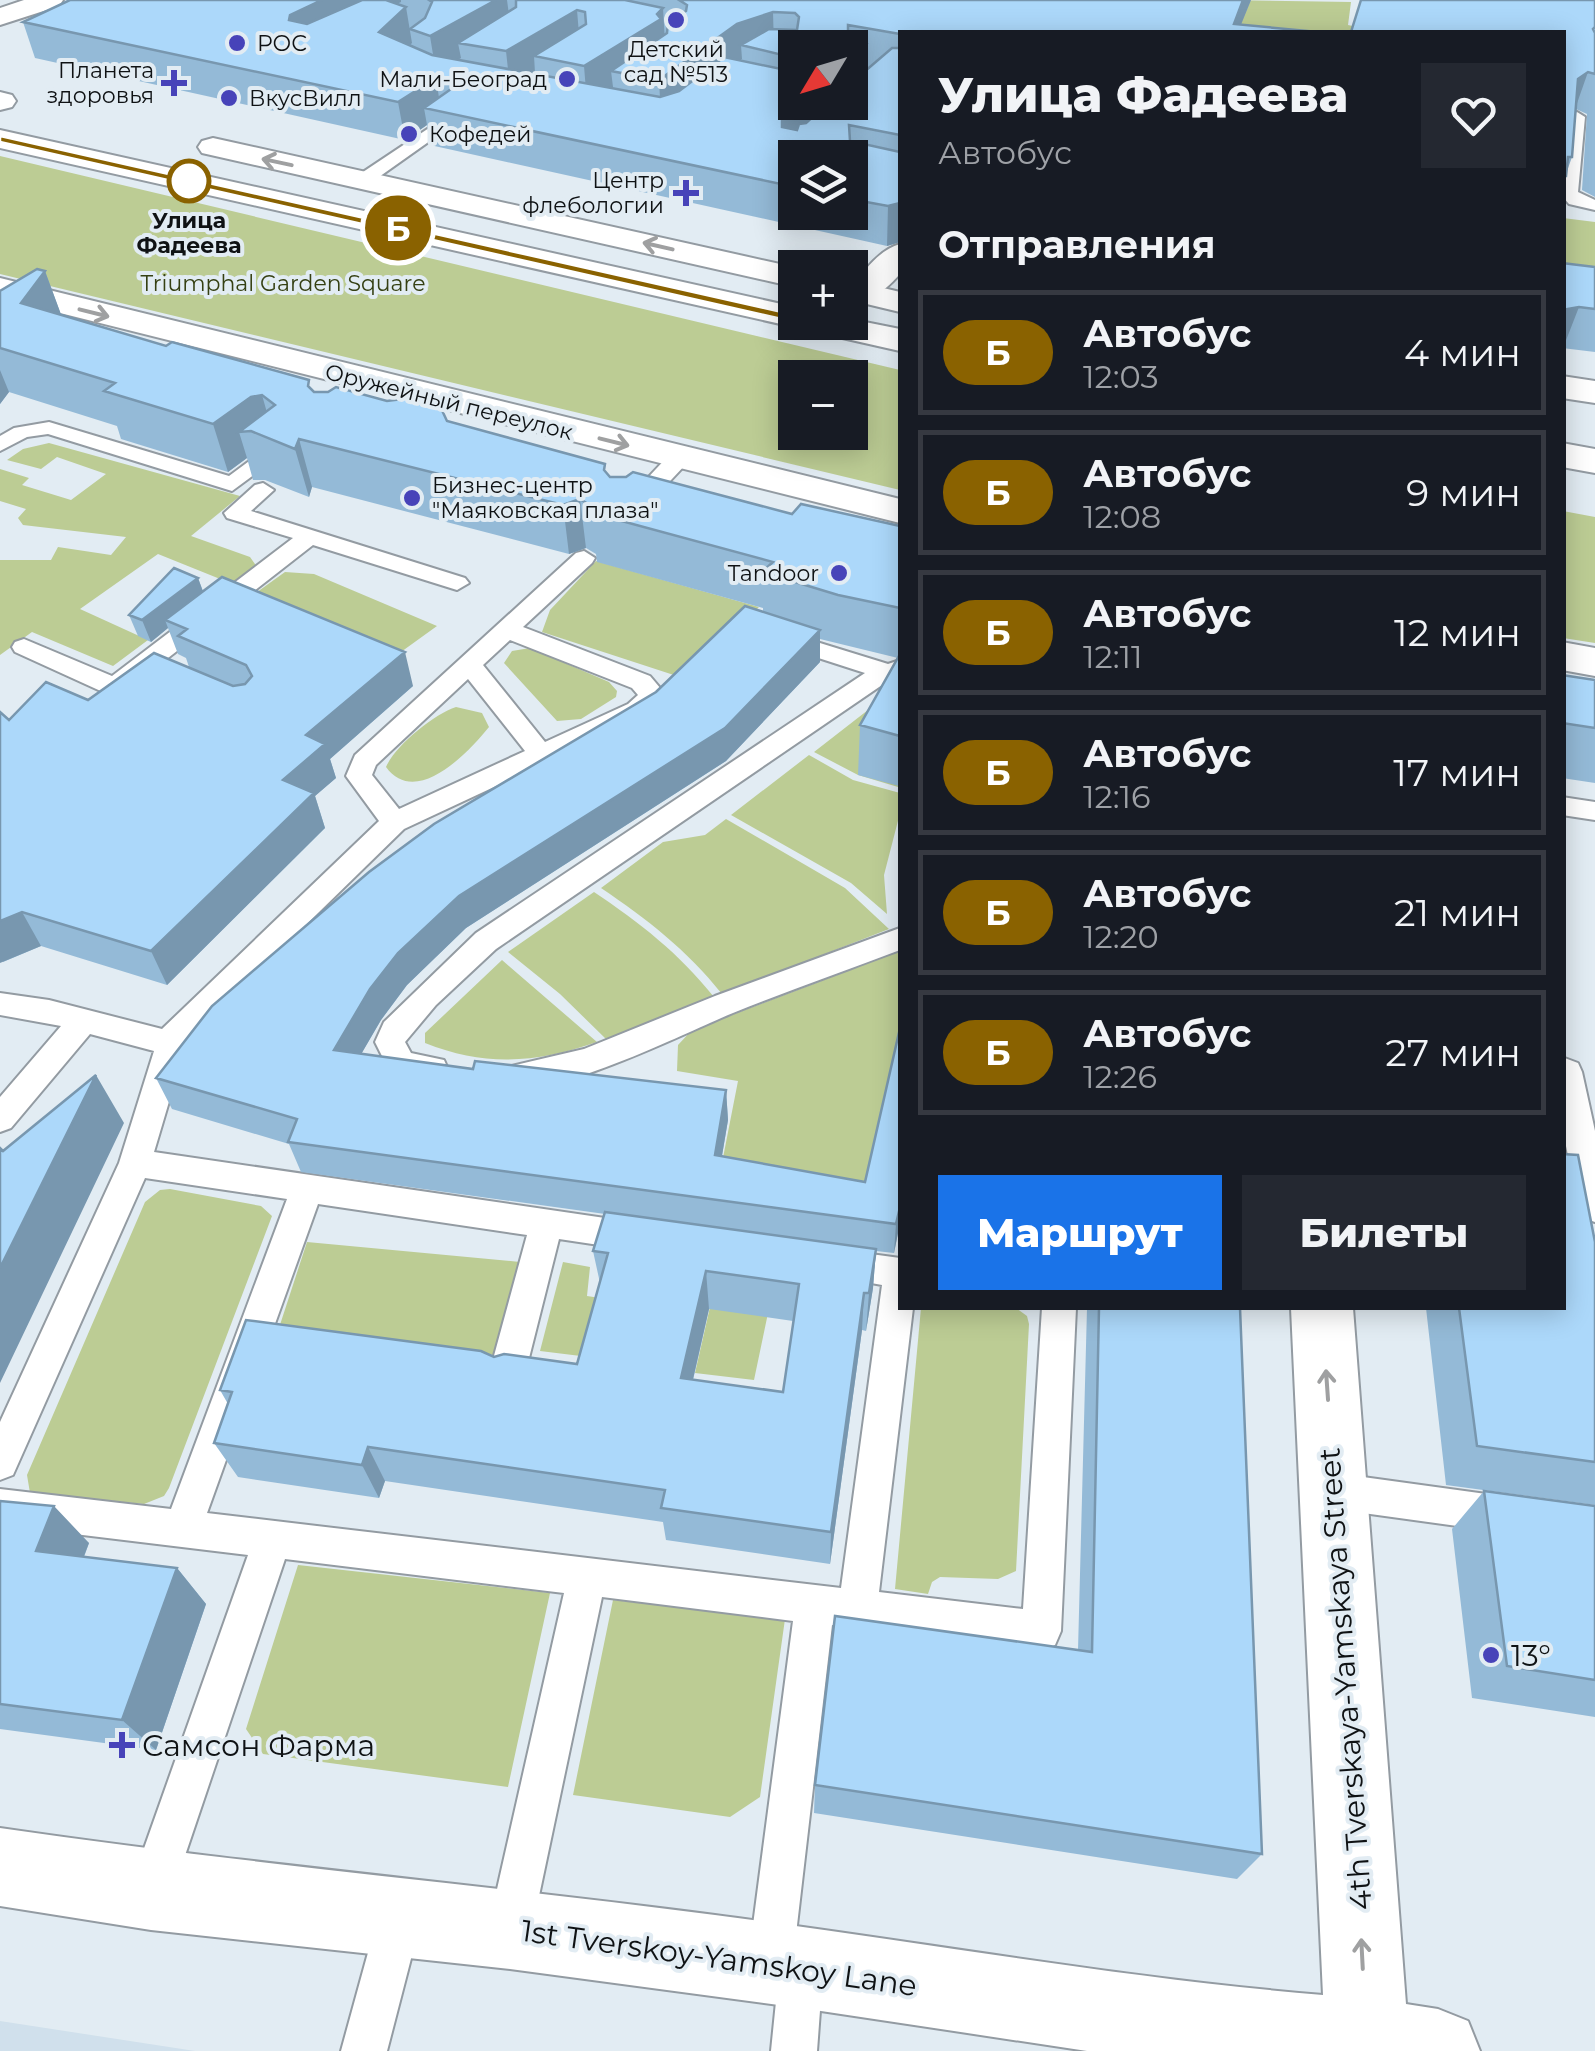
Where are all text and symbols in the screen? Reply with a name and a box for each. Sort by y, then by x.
marker: Детский сад №513 [665,9,687,31]
place label: РОС [257,30,307,57]
north arrow [778,30,868,120]
map controls [778,30,868,450]
marker: РОС [226,32,248,54]
place label: Детский сад №513 [624,36,728,88]
place label: Планета здоровья [47,57,154,109]
button: heart [1421,63,1526,168]
place label: Мали-Београд [379,66,547,93]
text: Улица Фадеева [938,66,1348,124]
marker: Мали-Београд [556,68,578,90]
marker: Планета здоровья [163,72,185,94]
place label: ВкусВилл [249,85,362,112]
marker: ВкусВилл [218,87,240,109]
place label: Кофедей [429,121,531,148]
marker: Кофедей [398,123,420,145]
text: Автобус [938,133,1072,172]
button: layers [778,140,868,230]
one-way arrow [262,151,294,170]
marker: Улица Фадеева [168,160,210,202]
place label: Центр флебологии [522,167,664,219]
marker: Центр флебологии [673,180,699,206]
line badge: Б [366,196,430,260]
place label: Улица Фадеева [137,207,241,259]
text: Б [385,207,411,250]
text: Отправления [938,221,1216,268]
one-way arrow [643,236,675,255]
button: + [778,250,868,340]
park label: Triumphal Garden Square [141,270,425,297]
one-way arrow [78,304,109,323]
text: Автобус [1083,310,1252,357]
text: 4 мин [1404,329,1521,376]
text: Б [985,331,1011,374]
text: 12:03 [1083,357,1158,396]
street label: Оружейный переулок [322,358,576,446]
button: − [778,360,868,450]
one-way arrow [597,434,629,452]
text: Автобус [1083,450,1252,497]
text: 9 мин [1406,469,1521,516]
text: Б [985,471,1011,514]
place label: Бизнес-центр "Маяковская плаза" [432,472,659,524]
marker: Бизнес-центр "Маяковская плаза" [401,487,423,509]
text: 12:08 [1083,497,1161,536]
place label: Tandoor [728,560,819,587]
marker: Tandoor [828,562,850,584]
text: Автобус [1083,590,1252,637]
text: 12 мин [1394,609,1521,656]
text: Б [985,611,1011,654]
text: 12:11 [1083,637,1143,676]
text: Автобус [1083,730,1252,777]
text: 17 мин [1393,749,1521,796]
text: Б [985,751,1011,794]
text: 12:16 [1083,777,1151,816]
text: Автобус [1083,870,1252,917]
text: 21 мин [1394,889,1521,936]
text: Б [985,891,1011,934]
text: 12:20 [1083,917,1159,956]
text: Автобус [1083,1010,1252,1057]
text: 27 мин [1385,1029,1521,1076]
text: Б [985,1031,1011,1074]
text: 12:26 [1083,1057,1157,1096]
button: Маршрут [938,1175,1222,1290]
button: Билеты [1242,1175,1526,1290]
one-way arrow [1317,1369,1336,1401]
street label: 4th Tverskaya-Yamskaya Street [1310,1447,1380,1911]
place label: 13° [1511,1637,1551,1674]
marker: 13° [1480,1644,1502,1666]
place label: Самсон Фарма [142,1727,375,1764]
marker: Самсон Фарма [111,1734,133,1756]
street label: 1st Tverskoy-Yamskoy Lane [519,1912,919,2004]
one-way arrow [1352,1938,1371,1970]

